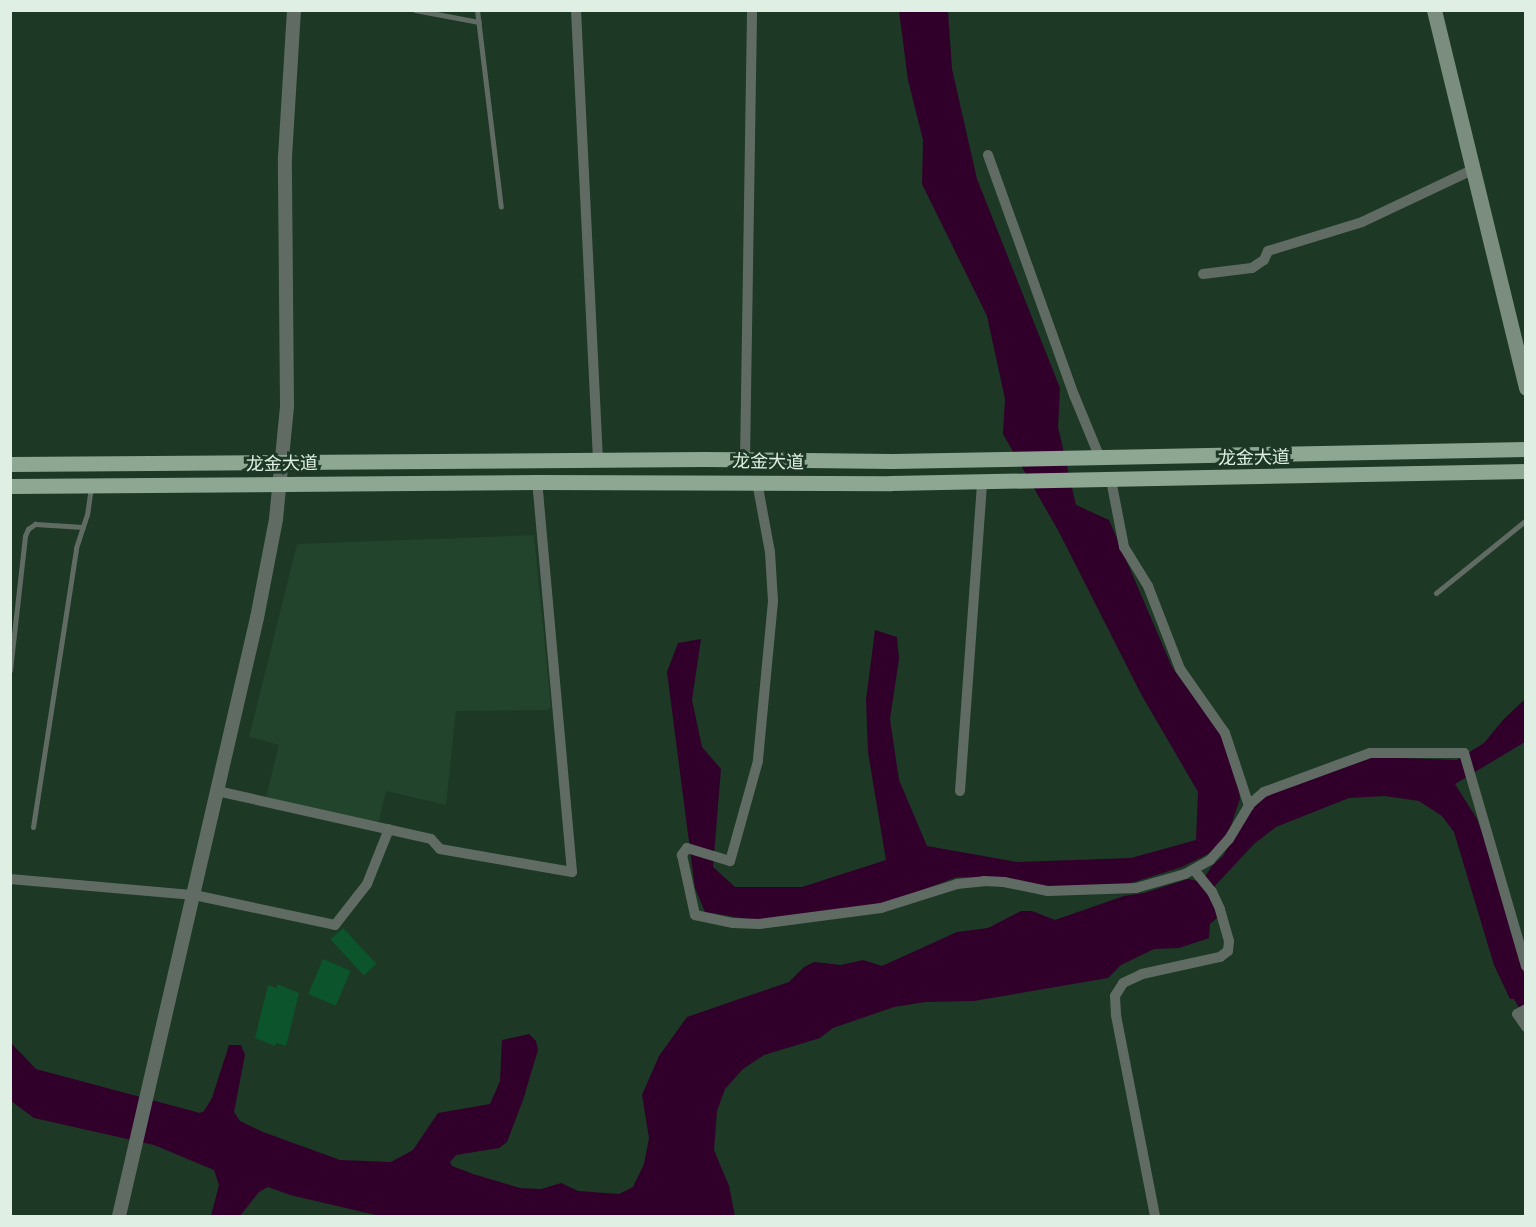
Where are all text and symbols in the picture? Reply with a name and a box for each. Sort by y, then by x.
street label: 龙金大道 [1218,447,1290,469]
street label: 龙金大道 [732,451,804,473]
street label: 龙金大道 [246,453,318,475]

